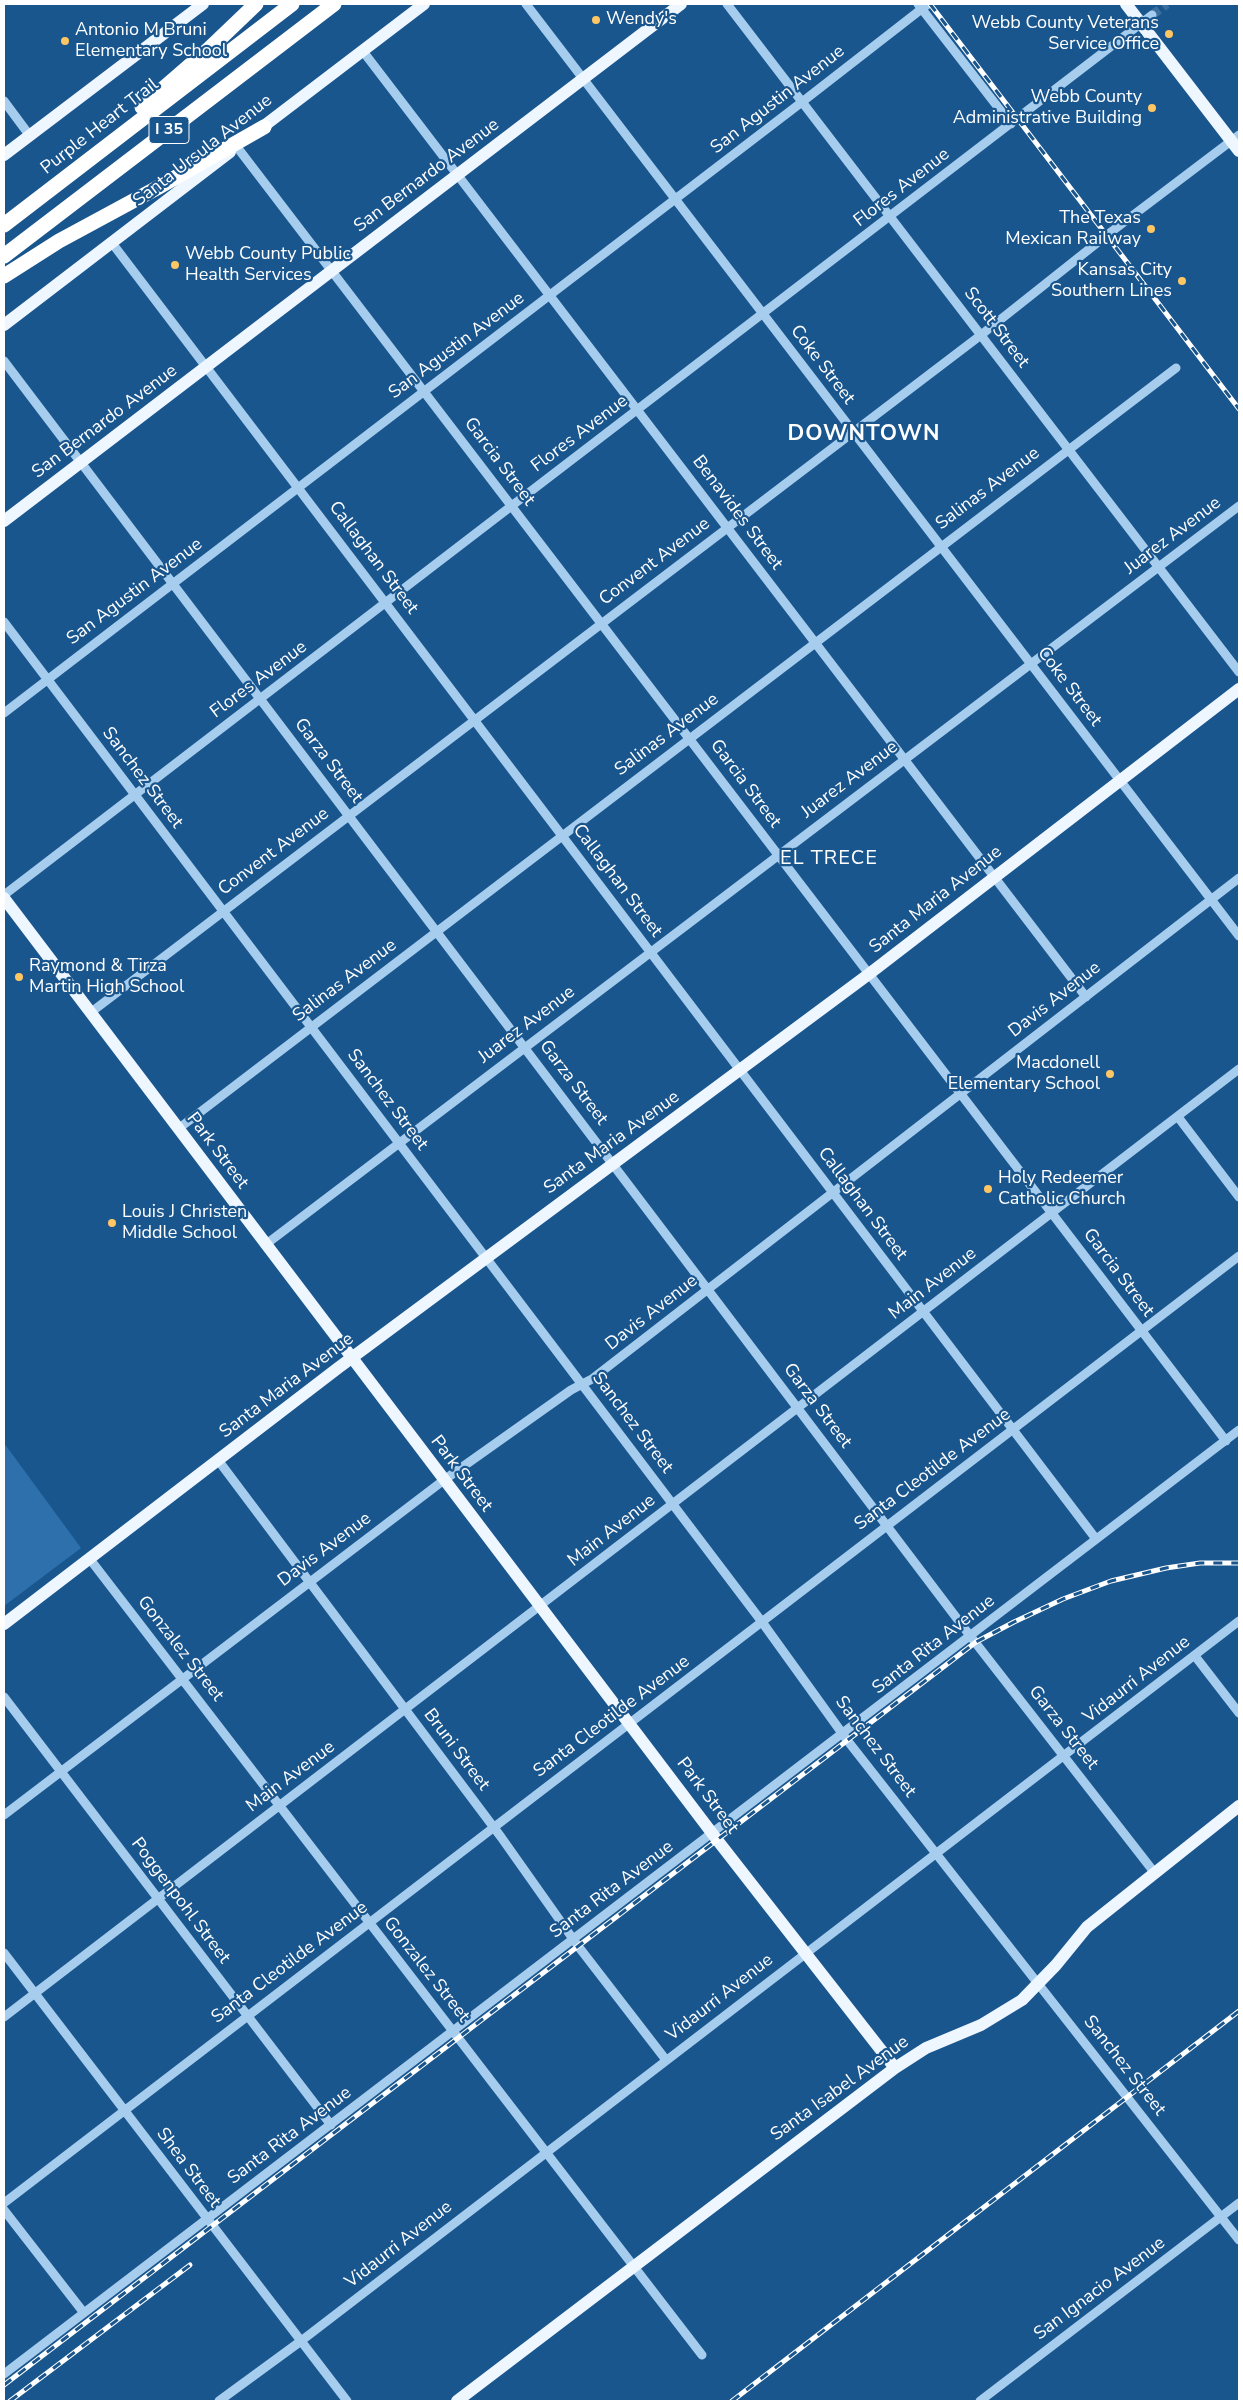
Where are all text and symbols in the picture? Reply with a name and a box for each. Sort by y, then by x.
place label: Wendy's [606,9,677,31]
place label: Webb County Veterans Service Office [971,13,1159,56]
marker: Wendy's [590,14,602,26]
place label: Antonio M Bruni Elementary School [75,20,227,62]
marker: Webb County Veterans Service Office [1163,28,1175,40]
marker: Antonio M Bruni Elementary School [59,35,71,47]
street label: San Agustin Avenue [707,41,849,159]
street label: Purple Heart Trail [37,74,163,180]
place label: Webb County Administrative Building [953,87,1142,130]
street label: Santa Ursula Avenue [129,90,277,212]
marker: Webb County Administrative Building [1146,102,1158,114]
street label: San Bernardo Avenue [350,114,504,238]
road number: I 35 [149,116,189,144]
street label: Flores Avenue [850,144,954,232]
place label: The Texas Mexican Railway [1005,208,1141,250]
marker: The Texas Mexican Railway [1145,223,1157,235]
place label: Webb County Public Health Services [185,244,351,286]
marker: Webb County Public Health Services [169,259,181,271]
place label: Kansas City Southern Lines [1051,260,1172,302]
marker: Kansas City Southern Lines [1176,275,1188,287]
street label: Scott Street [959,283,1033,373]
street label: San Agustin Avenue [385,288,529,404]
street label: Coke Street [785,321,859,409]
street label: San Bernardo Avenue [28,360,182,484]
street label: Flores Avenue [527,391,633,477]
street label: Garcia Street [459,414,539,510]
district label: DOWNTOWN [786,422,942,448]
street label: Salinas Avenue [932,443,1044,535]
street label: Benavides Street [687,452,787,574]
street label: Juarez Avenue [1120,493,1226,579]
street label: Callaghan Street [324,497,422,619]
street label: Convent Avenue [595,513,715,611]
street label: San Agustin Avenue [63,534,207,650]
street label: Flores Avenue [206,637,312,723]
street label: Coke Street [1032,643,1106,731]
street label: Salinas Avenue [611,689,723,781]
street label: Garza Street [289,714,367,808]
street label: Sanchez Street [97,723,187,833]
street label: Garcia Street [705,736,785,832]
street label: Juarez Avenue [797,737,903,823]
street label: Convent Avenue [214,803,334,901]
street label: Callaghan Street [568,820,666,942]
street label: Santa Maria Avenue [865,842,1007,958]
district label: EL TRECE [779,847,879,871]
street label: Salinas Avenue [289,935,401,1027]
place label: Raymond & Tirza Martin High School [29,956,184,999]
street label: Davis Avenue [1005,957,1105,1043]
marker: Raymond & Tirza Martin High School [13,971,25,983]
street label: Juarez Avenue [474,982,580,1068]
street label: Garza Street [534,1036,612,1130]
street label: Sanchez Street [342,1045,432,1155]
place label: Macdonell Elementary School [948,1053,1100,1096]
marker: Macdonell Elementary School [1104,1068,1116,1080]
street label: Santa Maria Avenue [540,1087,684,1199]
street label: Park Street [181,1109,253,1193]
street label: Callaghan Street [813,1143,911,1265]
place label: Holy Redeemer Catholic Church [998,1168,1126,1210]
marker: Holy Redeemer Catholic Church [982,1183,994,1195]
place label: Louis J Christen Middle School [122,1202,247,1244]
marker: Louis J Christen Middle School [106,1217,118,1229]
street label: Garcia Street [1078,1225,1158,1321]
street label: Main Avenue [885,1243,981,1325]
street label: Davis Avenue [602,1270,702,1356]
street label: Santa Maria Avenue [216,1329,358,1443]
street label: Garza Street [778,1359,856,1453]
street label: Sanchez Street [587,1368,677,1478]
street label: Santa Cleotilde Avenue [851,1404,1015,1536]
street label: Park Street [425,1432,497,1516]
street label: Main Avenue [564,1490,660,1572]
street label: Davis Avenue [274,1508,376,1592]
street label: Santa Rita Avenue [869,1591,999,1699]
street label: Gonzalez Street [132,1592,228,1706]
street label: Vidaurri Avenue [1079,1632,1195,1728]
street label: Santa Cleotilde Avenue [530,1651,694,1783]
street label: Garza Street [1024,1682,1102,1774]
street label: Sanchez Street [830,1692,920,1802]
street label: Bruni Street [418,1705,494,1795]
street label: Main Avenue [242,1737,340,1817]
street label: Park Street [671,1754,743,1838]
street label: Poggenpohl Street [126,1834,234,1968]
street label: Santa Rita Avenue [546,1836,678,1944]
street label: Santa Cleotilde Avenue [208,1897,372,2029]
street label: Gonzalez Street [378,1913,474,2027]
street label: Vidaurri Avenue [662,1950,778,2046]
street label: Sanchez Street [1078,2012,1170,2120]
street label: Santa Isabel Avenue [767,2032,913,2146]
street label: Santa Rita Avenue [224,2082,356,2190]
street label: Shea Street [151,2124,225,2212]
street label: Vidaurri Avenue [341,2197,457,2293]
street label: San Ignacio Avenue [1030,2233,1170,2345]

